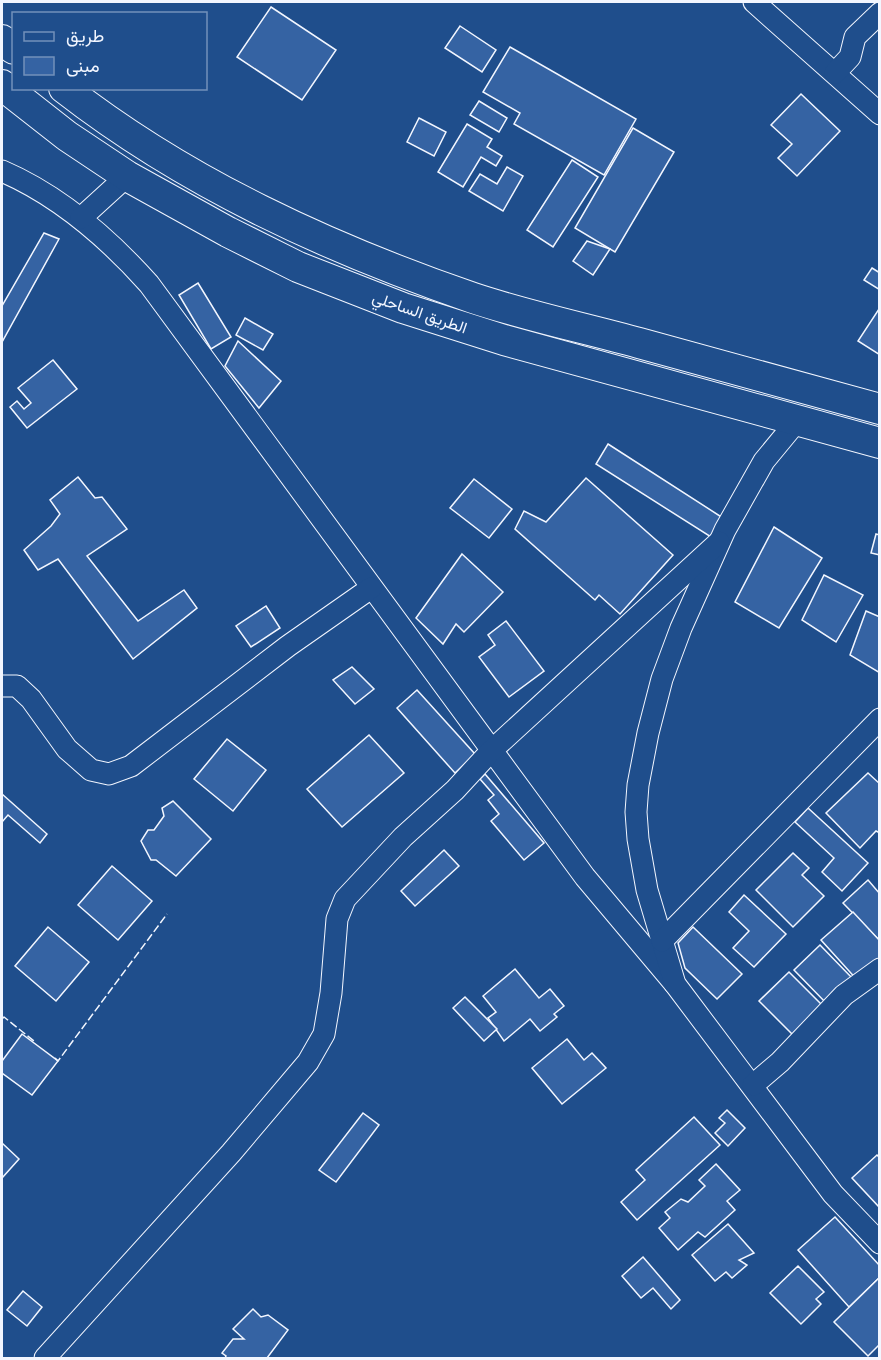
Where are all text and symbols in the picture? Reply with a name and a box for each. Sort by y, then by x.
legend [12,12,207,90]
text: طريق [66,24,104,47]
text: مبنى [66,54,100,77]
street label: الطريق الساحلي [369,286,470,341]

